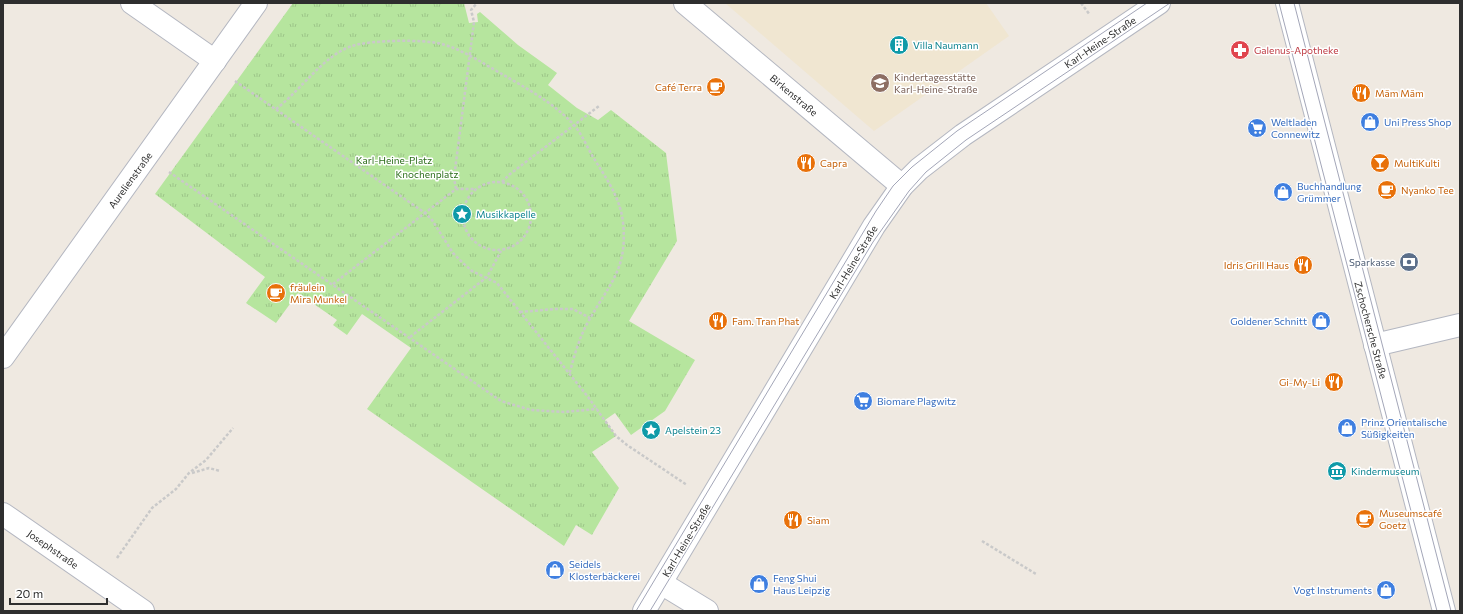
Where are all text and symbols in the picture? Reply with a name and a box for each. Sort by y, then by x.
street label: Karl-Heine-Straße [1062,14,1138,70]
building icon: Villa Naumann [888,34,910,56]
place label: Villa Naumann [913,39,978,51]
pharmacy icon: Galenus-Apotheke [1229,39,1251,61]
place label: Galenus-Apotheke [1254,44,1339,56]
place label: Kindertagesstätte Karl-Heine-Straße [894,71,978,95]
street label: Birkenstraße [768,72,820,118]
school or university icon: Kindertagesstätte Karl-Heine-Straße [869,72,891,94]
cafe icon: Café Terra [705,76,727,98]
place label: Café Terra [655,81,702,93]
restaurant icon: Măm Măm [1350,82,1372,104]
place label: Măm Măm [1375,87,1424,99]
shop icon: Uni Press Shop [1359,111,1381,133]
place label: Weltladen Connewitz [1271,116,1320,140]
place label: Uni Press Shop [1384,116,1451,128]
supermarket icon: Weltladen Connewitz [1246,117,1268,139]
street label: Aurelienstraße [106,149,154,211]
restaurant icon: Capra [795,152,817,174]
bar icon: MultiKulti [1369,152,1391,174]
park label: Karl-Heine-Platz [356,154,432,166]
place label: Capra [820,157,847,169]
place label: MultiKulti [1394,157,1440,169]
park label: Knochenplatz [396,168,458,180]
cafe icon: Nyanko Tee [1376,179,1398,201]
place label: Buchhandlung Grümmer [1297,180,1362,204]
shop icon: Buchhandlung Grümmer [1272,181,1294,203]
place label: Nyanko Tee [1401,184,1454,196]
place icon: Musikkapelle [451,203,473,225]
place label: Musikkapelle [476,208,536,220]
street label: Karl-Heine-Straße [826,223,880,301]
bank icon: Sparkasse [1398,251,1420,273]
restaurant icon: Idris Grill Haus [1292,254,1314,276]
place label: Sparkasse [1349,256,1395,268]
place label: Idris Grill Haus [1224,259,1289,271]
street label: Zschochersche Straße [1352,280,1390,380]
place label: fräulein Mira Munkel [290,281,347,305]
cafe icon: fräulein Mira Munkel [265,282,287,304]
restaurant icon: Fam. Tran Phat [707,310,729,332]
shop icon: Goldener Schnitt [1310,310,1332,332]
place label: Fam. Tran Phat [732,315,799,327]
place label: Goldener Schnitt [1230,315,1307,327]
restaurant icon: Gi-My-Li [1323,371,1345,393]
place label: Gi-My-Li [1279,376,1320,388]
supermarket icon: Biomare Plagwitz [852,390,874,412]
place label: Biomare Plagwitz [877,395,956,407]
place label: Prinz Orientalische Süßigkeiten [1361,416,1447,440]
shop icon: Prinz Orientalische Süßigkeiten [1336,417,1358,439]
place icon: Apelstein 23 [640,419,662,441]
place label: Apelstein 23 [665,424,721,436]
museum icon: Kindermuseum [1326,460,1348,482]
place label: Kindermuseum [1351,465,1420,477]
street label: Karl-Heine-Straße [659,501,713,579]
place label: Museumscafé Goetz [1379,507,1442,531]
cafe icon: Museumscafé Goetz [1354,508,1376,530]
restaurant icon: Siam [782,509,804,531]
place label: Siam [807,514,829,526]
street label: Josephstraße [25,527,81,571]
place label: Seidels Klosterbäckerei [569,558,640,582]
shop icon: Seidels Klosterbäckerei [544,559,566,581]
place label: Feng Shui Haus Leipzig [773,572,831,596]
shop icon: Feng Shui Haus Leipzig [748,573,770,595]
shop icon: Vogt Instruments [1375,579,1397,601]
scale bar [10,580,107,606]
place label: Vogt Instruments [1293,584,1372,596]
text: 20 m [16,586,43,600]

